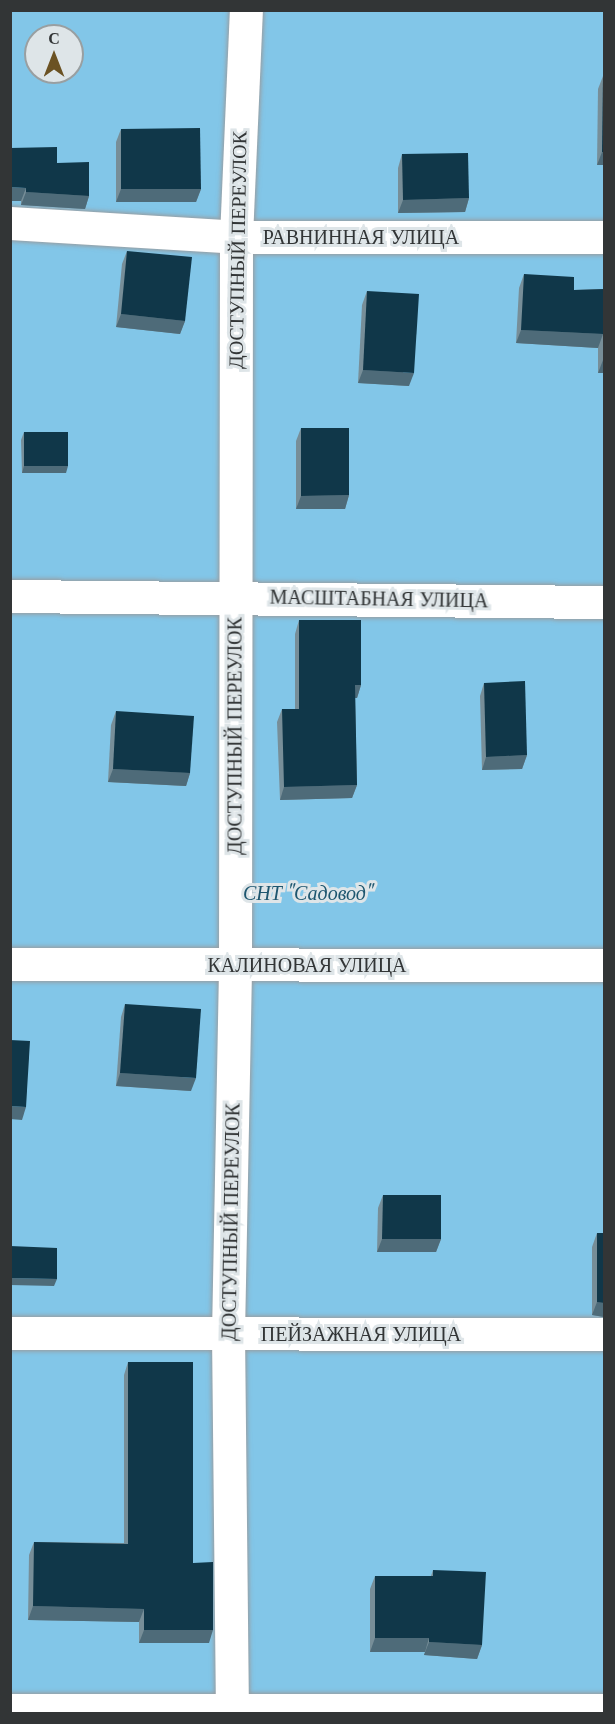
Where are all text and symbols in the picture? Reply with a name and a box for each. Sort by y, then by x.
north arrow [24,24,84,84]
text: С [48,28,60,48]
street label: ДОСТУПНЫЙ ПЕРЕУЛОК [224,131,252,369]
street label: РАВНИННАЯ УЛИЦА [263,225,459,249]
street label: МАСШТАБНАЯ УЛИЦА [269,585,489,613]
street label: ДОСТУПНЫЙ ПЕРЕУЛОК [223,617,247,855]
park label: СНТ "Садовод" [243,881,373,905]
street label: КАЛИНОВАЯ УЛИЦА [207,953,407,977]
street label: ДОСТУПНЫЙ ПЕРЕУЛОК [217,1103,245,1341]
street label: ПЕЙЗАЖНАЯ УЛИЦА [261,1322,461,1346]

